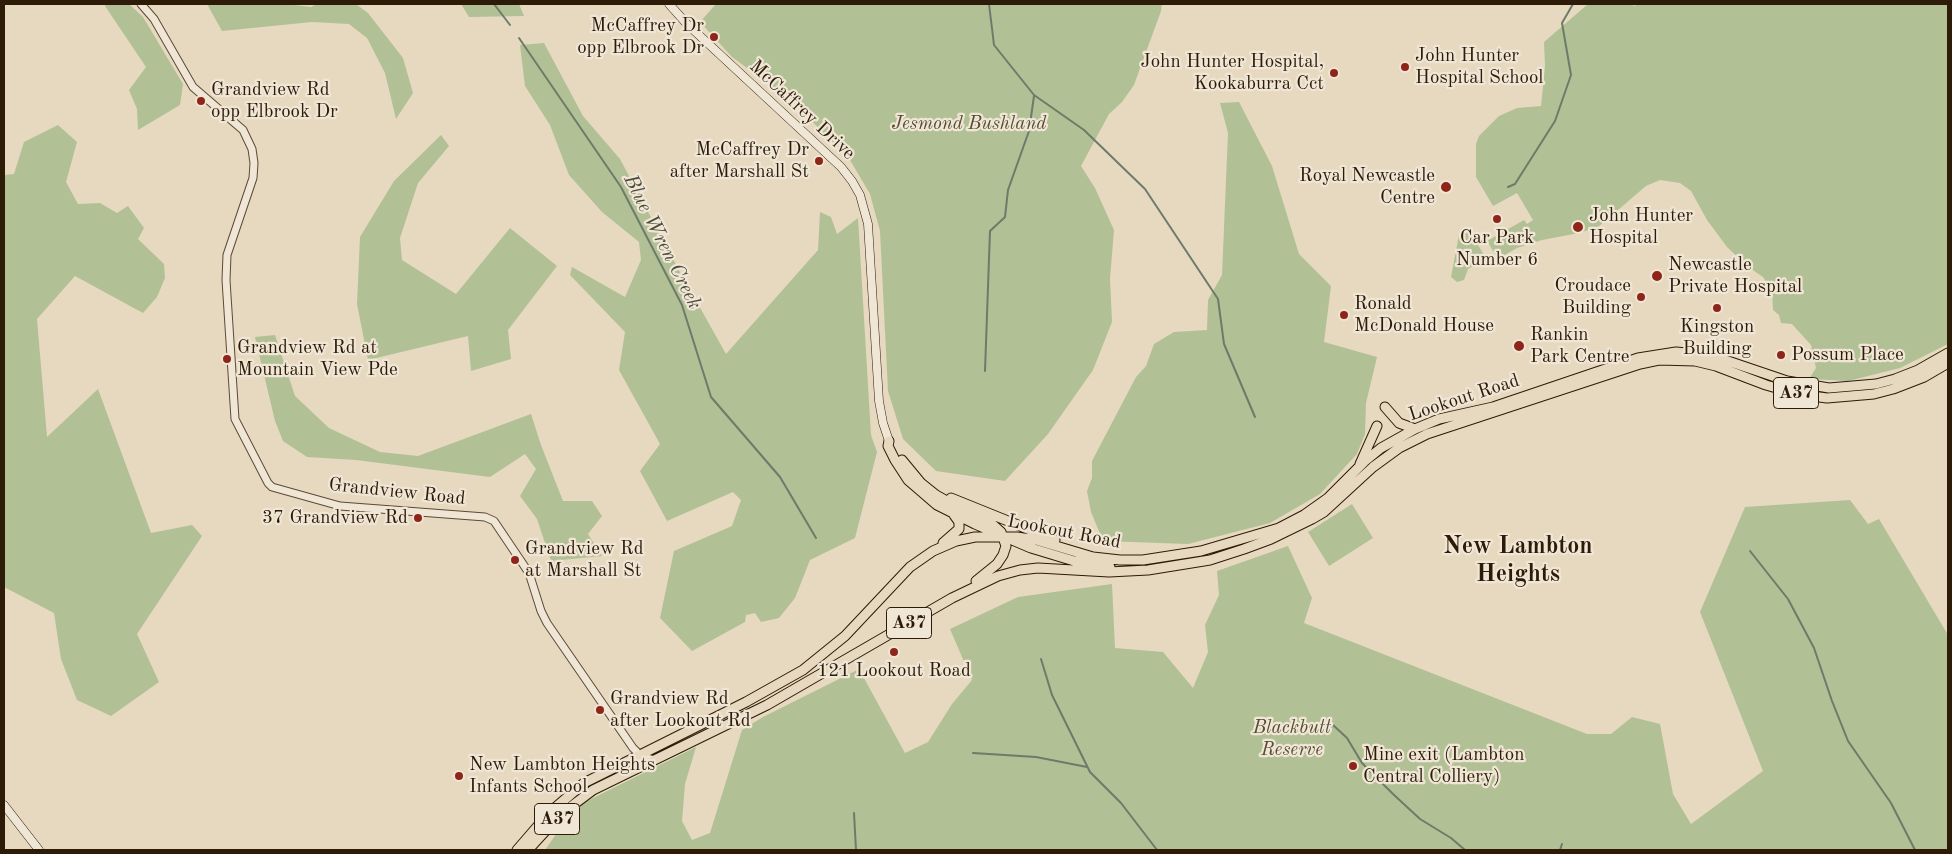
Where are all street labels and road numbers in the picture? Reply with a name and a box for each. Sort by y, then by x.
street label: McCaffrey Drive [744,55,860,165]
street label: Lookout Road [1406,369,1522,427]
road number: A37 [1774,378,1818,408]
street label: Grandview Road [327,473,467,511]
street label: Lookout Road [1005,510,1123,554]
road number: A37 [886,608,932,638]
road number: A37 [534,804,580,834]

